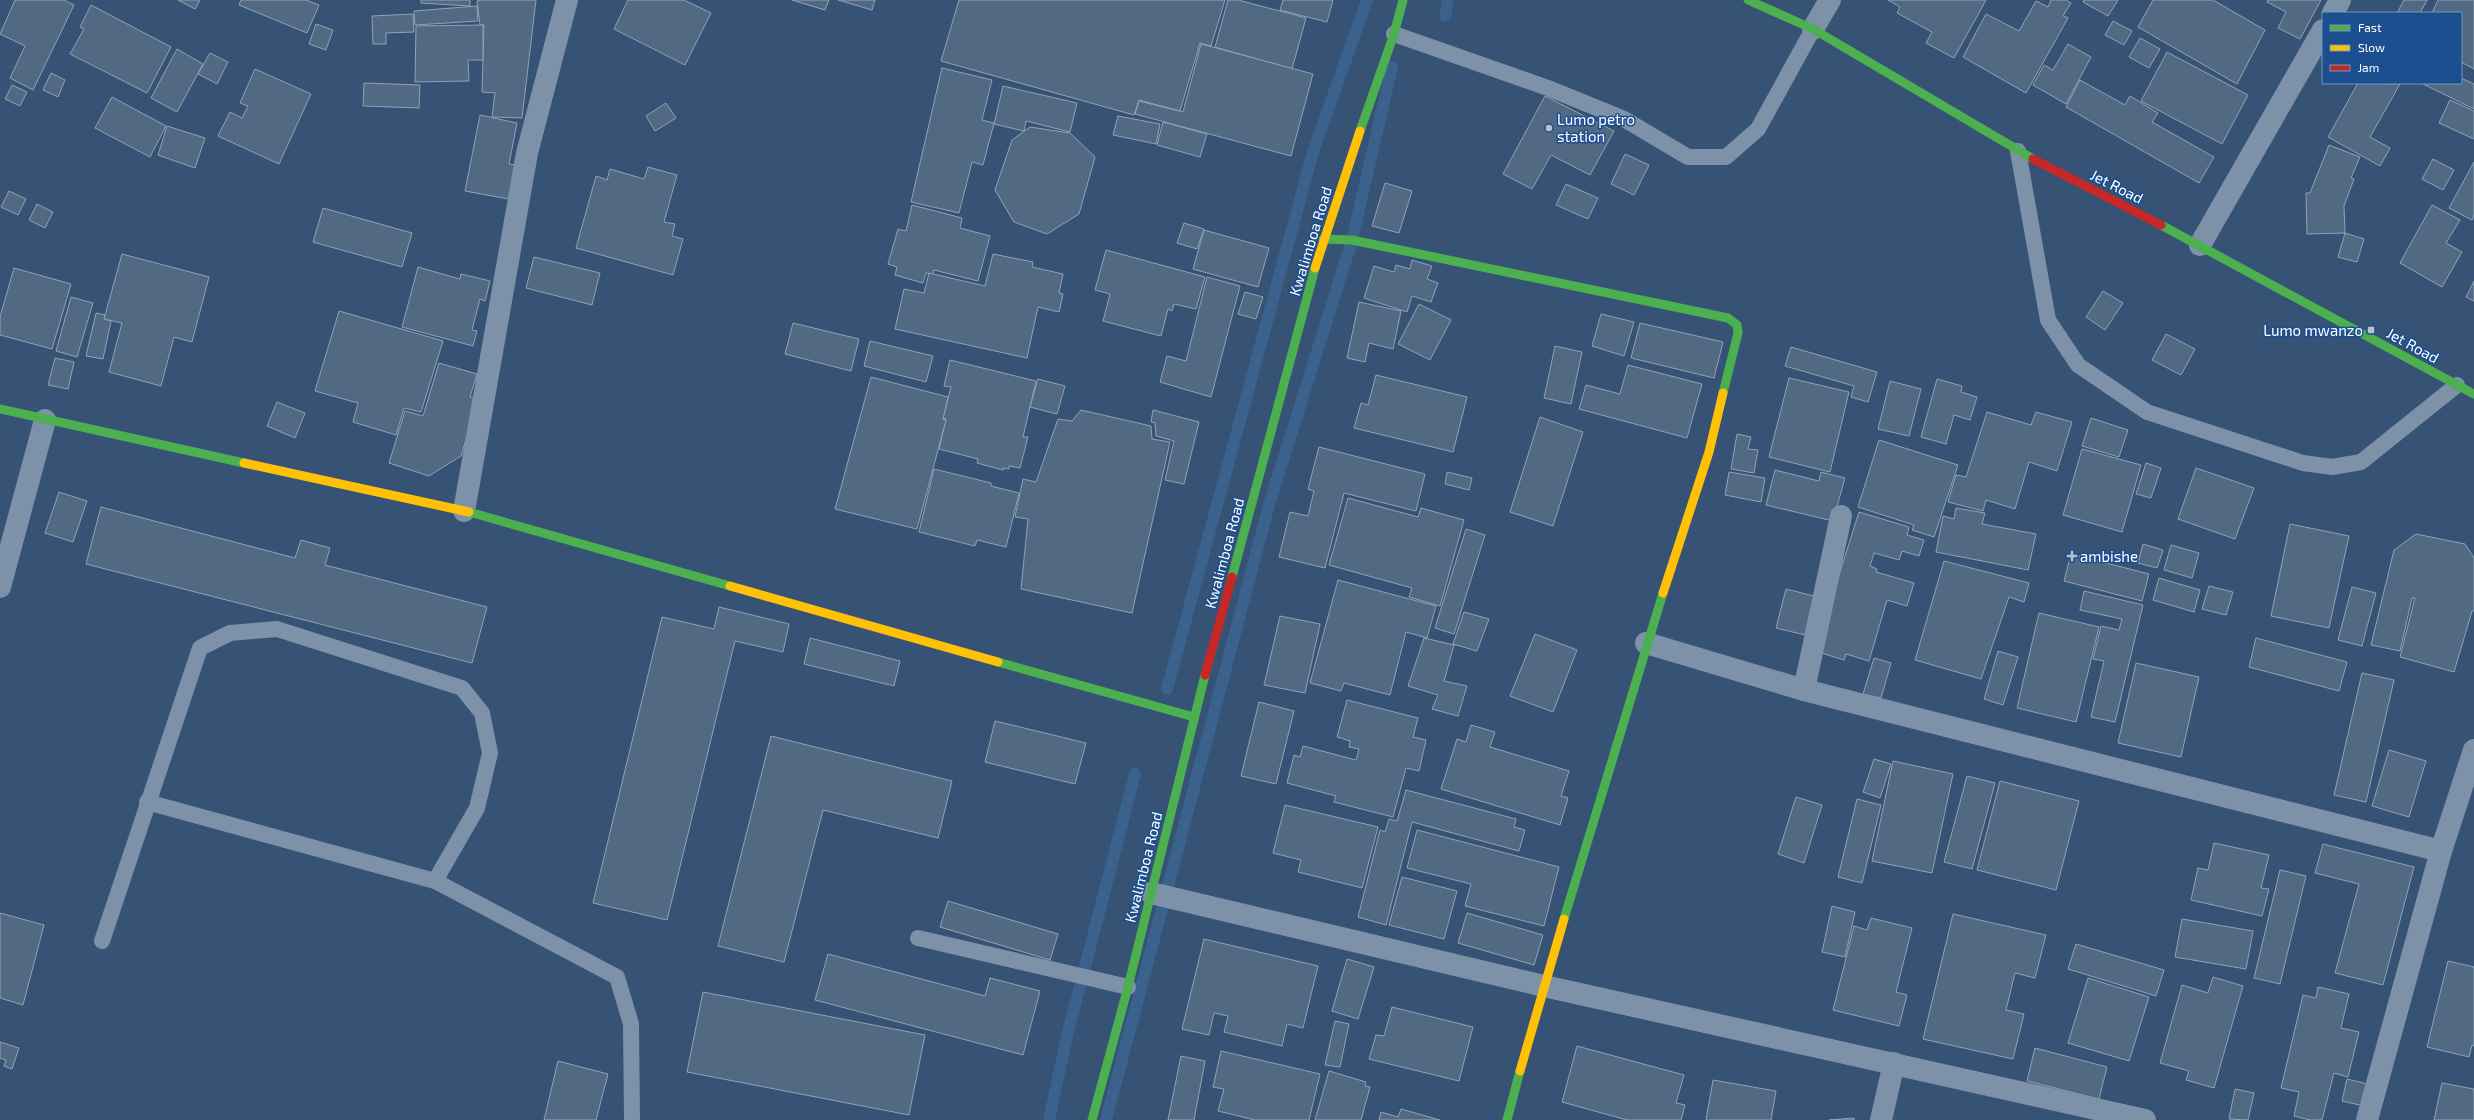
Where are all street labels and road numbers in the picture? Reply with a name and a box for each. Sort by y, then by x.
street label: Jet Road [2088,165,2146,207]
street label: Kwalimboa Road [1285,184,1335,298]
street label: Jet Road [2384,323,2442,367]
street label: Kwalimboa Road [1201,496,1247,610]
street label: Kwalimboa Road [1121,810,1165,924]

